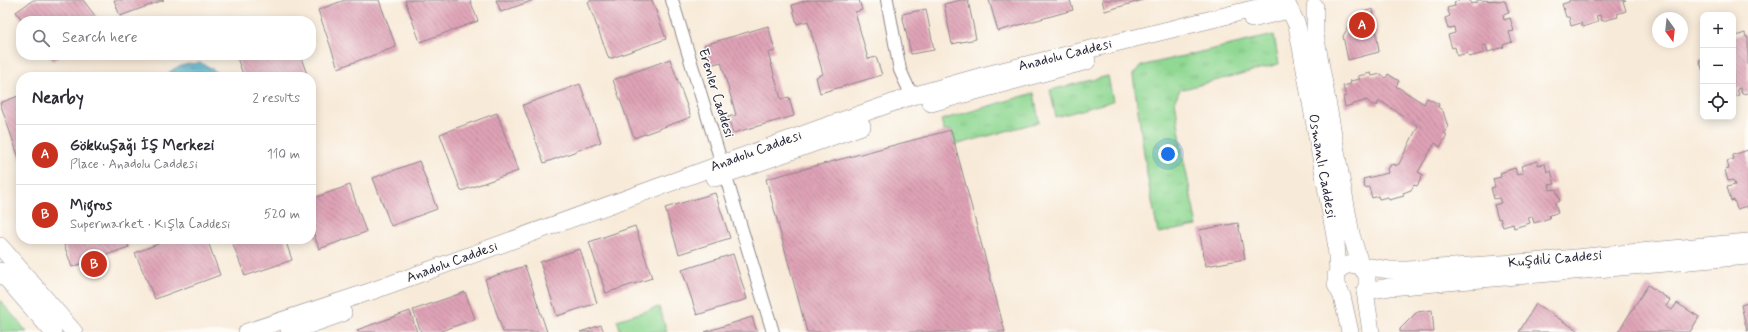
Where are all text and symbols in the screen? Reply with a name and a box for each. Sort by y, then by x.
pin: A [1349,10,1375,40]
north arrow [1652,12,1688,48]
map controls [1700,12,1736,120]
button: + [1700,12,1736,48]
search box [16,16,316,60]
icon: search [30,27,52,49]
text: Search here [62,28,138,48]
street label: Anadolu Caddesi [1016,35,1114,75]
street label: Erenler Caddesi [694,46,738,140]
button: − [1700,48,1736,84]
button: locate [1700,84,1736,120]
text: Nearby [32,87,84,109]
text: 2 results [253,90,300,107]
street label: Osmanlı Caddesi [1304,113,1340,219]
street label: Anadolu Caddesi [708,126,804,176]
text: Gökkuşağı İş Merkezi [70,136,214,156]
your location [1158,144,1178,164]
text: A [41,146,49,163]
text: 110 m [267,146,300,163]
text: Place · Anadolu Caddesi [70,156,198,173]
text: Migros [70,196,112,216]
text: B [41,206,49,223]
text: 520 m [264,206,300,223]
text: Supermarket · Kışla Caddesi [70,216,230,233]
street label: Anadolu Caddesi [404,237,500,287]
street label: Kuşdili Caddesi [1507,246,1603,272]
pin: B [81,249,107,279]

